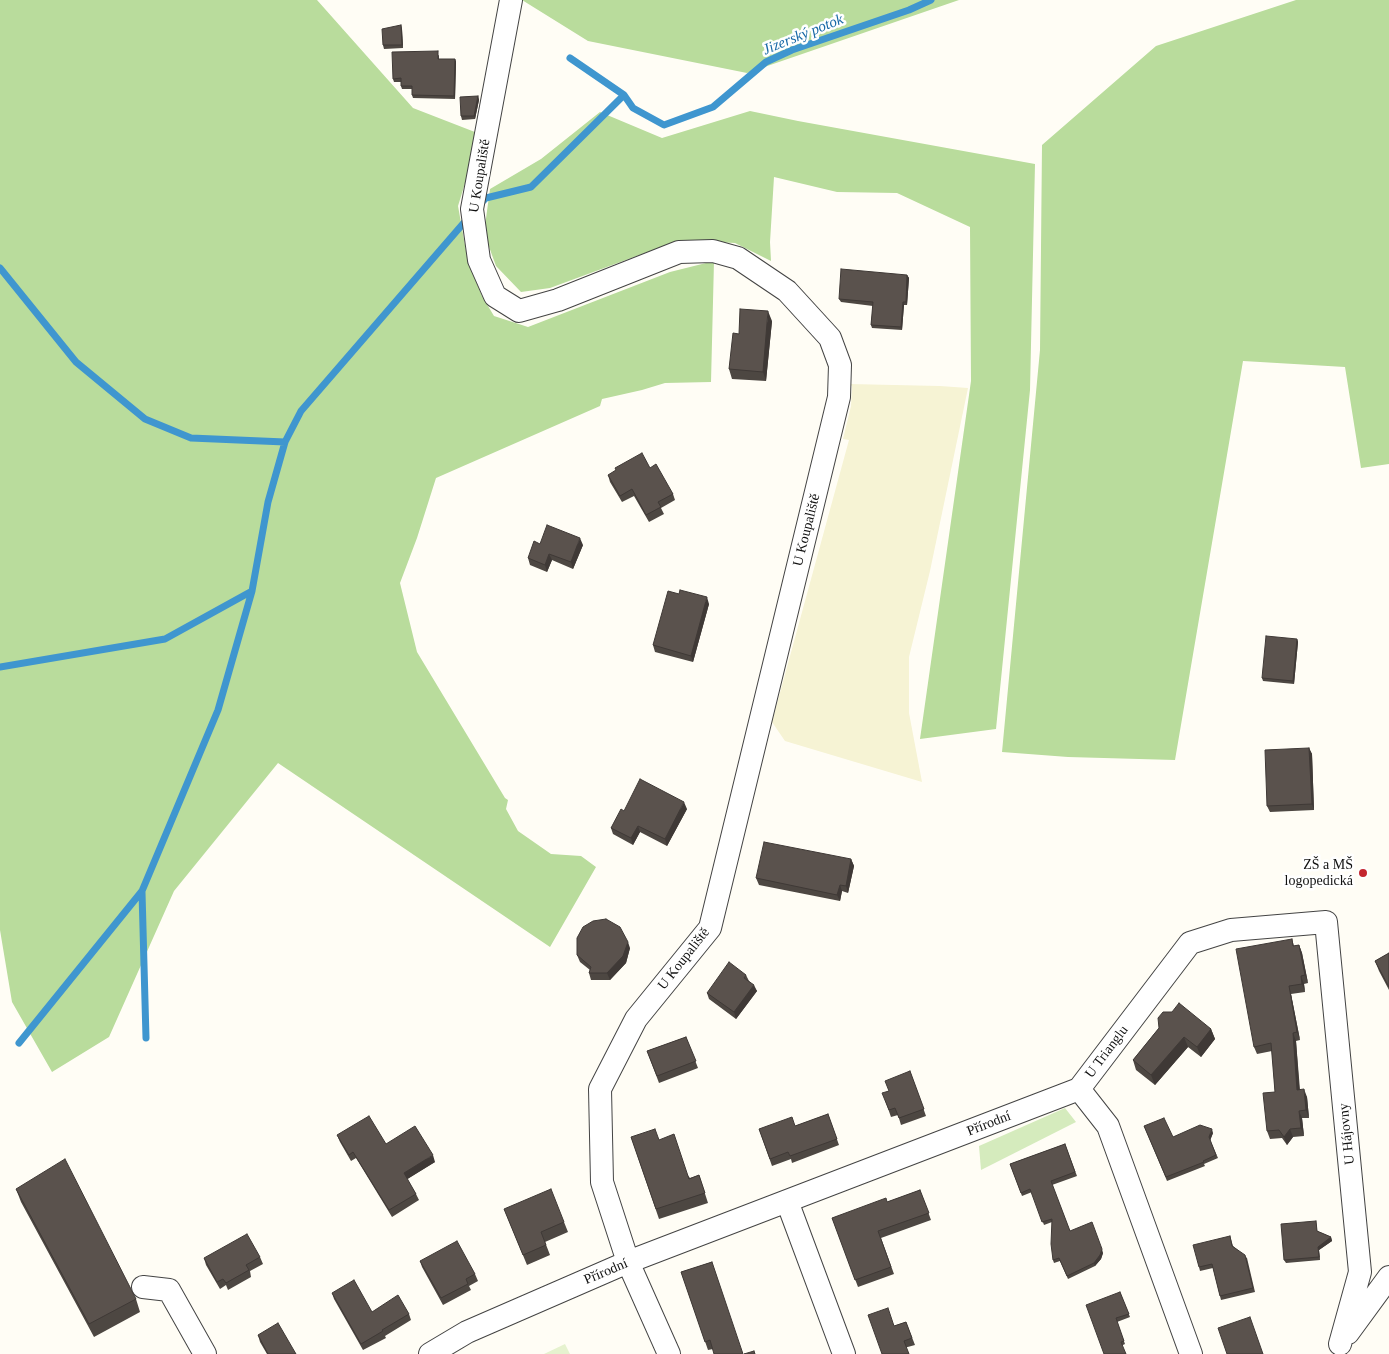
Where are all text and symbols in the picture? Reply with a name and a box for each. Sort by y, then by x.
water label: Jizerský potok [760,11,846,59]
street label: U Koupaliště [466,138,494,214]
street label: U Koupaliště [790,492,824,568]
place label: ZŠ a MŠ logopedická [1285,857,1353,890]
marker: ZŠ a MŠ logopedická [1357,867,1369,879]
street label: U Koupaliště [655,925,713,993]
street label: U Trianglu [1082,1022,1132,1082]
street label: U Hájovny [1335,1102,1359,1166]
street label: Přírodní [965,1108,1013,1140]
street label: Přírodní [582,1255,630,1289]

